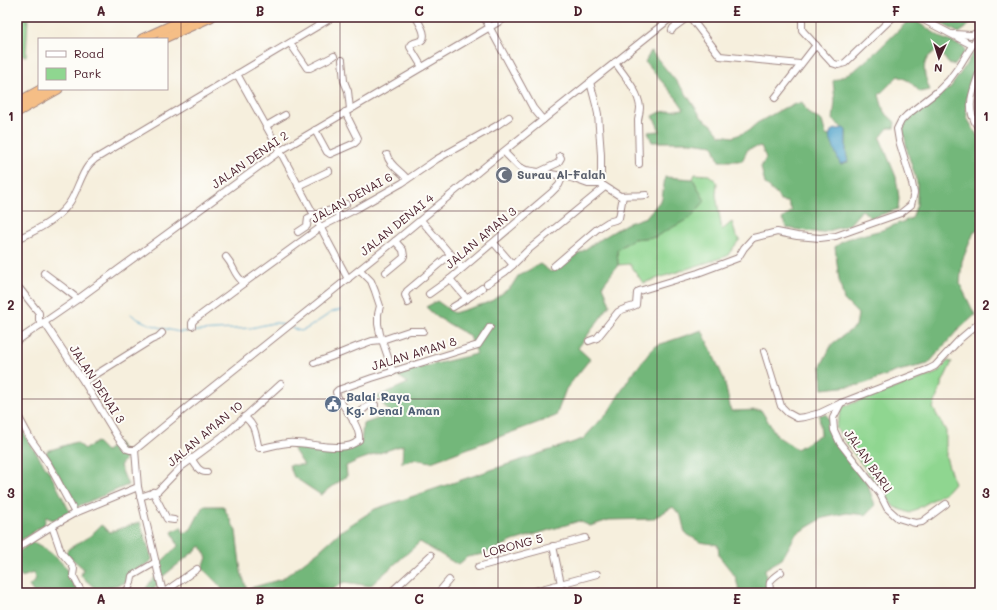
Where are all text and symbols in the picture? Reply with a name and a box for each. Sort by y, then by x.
text: A [96,2,106,19]
text: B [256,2,265,19]
text: C [414,2,424,19]
text: D [573,2,583,19]
text: E [733,2,741,19]
text: F [892,2,900,19]
legend [38,38,168,90]
north arrow [919,38,959,78]
text: Road [74,45,104,61]
text: N [934,61,943,76]
text: Park [74,65,101,81]
text: 1 [8,107,14,124]
text: 1 [983,107,989,124]
street label: JALAN DENAI 2 [208,127,291,192]
mosque icon: Surau Al-Falah [494,165,514,185]
place label: Surau Al-Falah [517,166,606,182]
street label: JALAN DENAI 6 [308,168,395,226]
street label: JALAN DENAI 4 [356,189,437,259]
street label: JALAN AMAN 3 [441,203,519,272]
text: 2 [7,296,15,313]
text: 2 [982,296,990,313]
street label: JALAN AMAN 8 [369,332,458,374]
street label: JALAN DENAI 3 [66,341,129,426]
place label: Balai Raya Kg. Denai Aman [346,388,440,418]
public building icon: Balai Raya Kg. Denai Aman [323,394,343,414]
street label: JALAN AMAN 10 [163,397,246,470]
street label: JALAN BARU [841,426,897,495]
text: 3 [7,484,15,501]
text: 3 [982,484,990,501]
street label: LORONG 5 [481,529,545,561]
text: A [96,590,106,607]
text: B [256,590,265,607]
text: C [414,590,424,607]
text: D [573,590,583,607]
text: E [733,590,741,607]
text: F [892,590,900,607]

